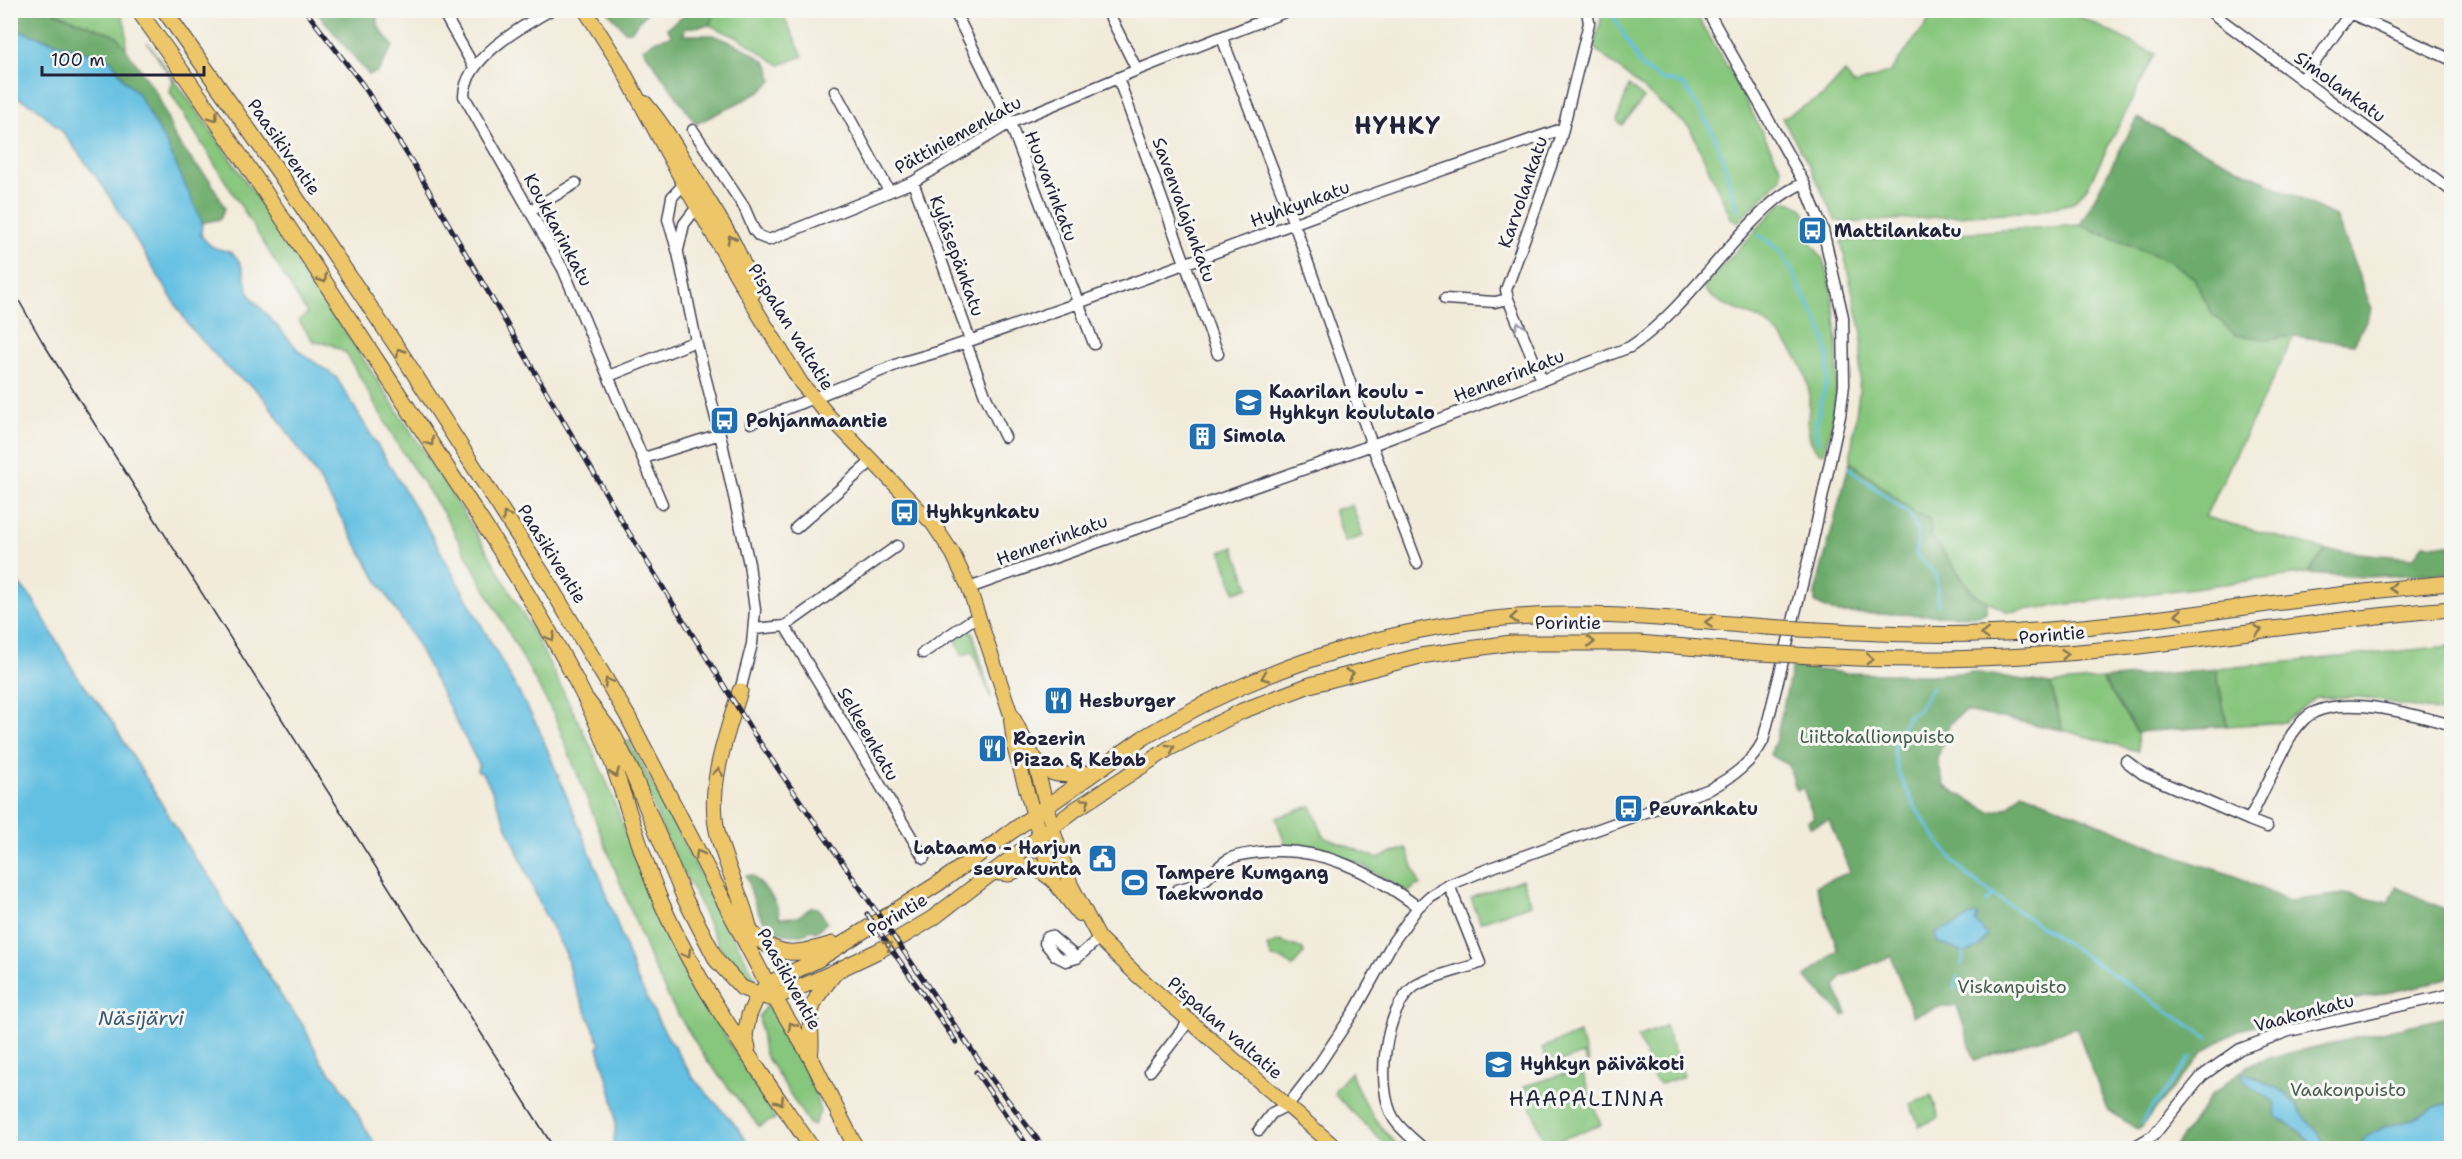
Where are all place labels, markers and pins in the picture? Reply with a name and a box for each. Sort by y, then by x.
bus stop icon: Mattilankatu [1797,215,1829,247]
place label: Mattilankatu [1834,219,1962,243]
place label: Kaarilan koulu - Hyhkyn koulutalo [1269,380,1435,425]
school or university icon: Kaarilan koulu - Hyhkyn koulutalo [1232,386,1264,418]
bus stop icon: Pohjanmaantie [709,405,741,437]
place label: Pohjanmaantie [746,409,888,433]
building icon: Simola [1186,420,1218,452]
place label: Simola [1223,424,1286,448]
bus stop icon: Hyhkynkatu [889,496,921,528]
place label: Hyhkynkatu [926,500,1040,524]
restaurant icon: Hesburger [1042,685,1074,717]
place label: Hesburger [1079,689,1176,713]
place label: Rozerin Pizza & Kebab [1013,727,1146,772]
restaurant icon: Rozerin Pizza & Kebab [976,733,1008,765]
bus stop icon: Peurankatu [1612,793,1644,825]
place label: Peurankatu [1649,797,1758,821]
place label: Lataamo - Harjun seurakunta [914,836,1082,881]
public building icon: Lataamo - Harjun seurakunta [1086,842,1118,874]
place label: Tampere Kumgang Taekwondo [1156,861,1329,906]
sports icon: Tampere Kumgang Taekwondo [1119,867,1151,899]
school or university icon: Hyhkyn päiväkoti [1483,1048,1515,1080]
place label: Hyhkyn päiväkoti [1520,1052,1685,1076]

